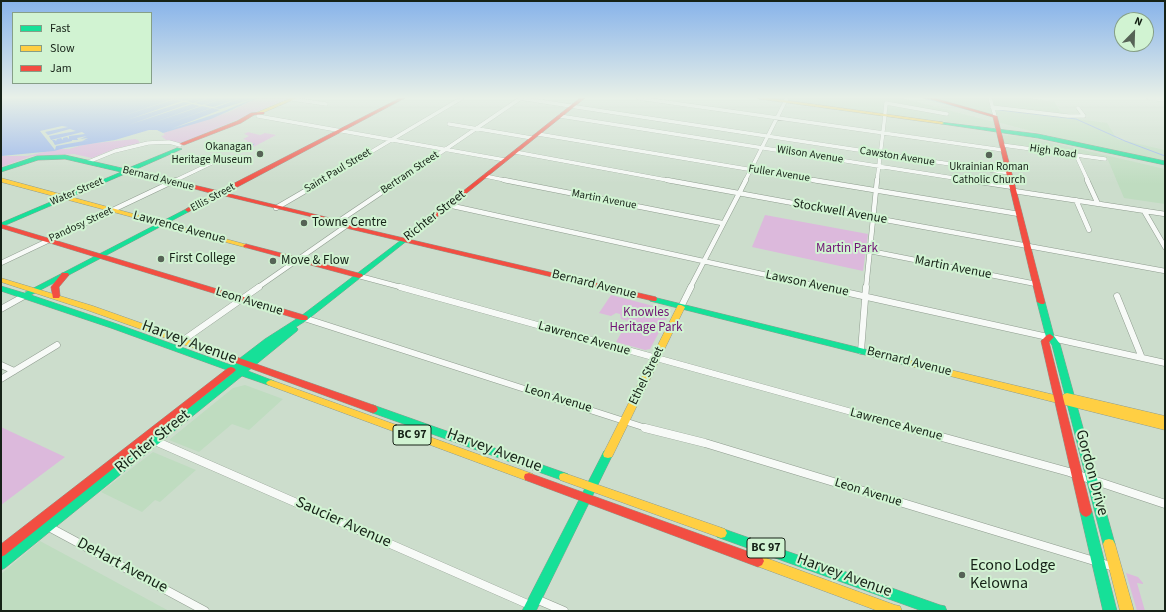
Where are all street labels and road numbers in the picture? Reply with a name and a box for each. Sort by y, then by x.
street label: High Road [1029,142,1077,162]
street label: Wilson Avenue [776,143,844,167]
street label: Cawston Avenue [859,145,935,169]
street label: Saint Paul Street [302,146,374,196]
street label: Bertram Street [378,149,442,197]
street label: Fuller Avenue [747,163,811,185]
street label: Bernard Avenue [121,164,195,194]
street label: Water Street [48,175,106,209]
street label: Ellis Street [188,181,238,215]
street label: Richter Street [401,187,469,245]
street label: Martin Avenue [570,187,638,213]
street label: Stockwell Avenue [792,196,888,228]
street label: Pandosy Street [47,204,115,246]
street label: Lawrence Avenue [131,208,227,248]
street label: Martin Avenue [913,253,993,283]
street label: Bernard Avenue [550,267,638,303]
street label: Lawson Avenue [764,268,850,300]
street label: Leon Avenue [214,284,284,320]
street label: Harvey Avenue [139,317,239,369]
street label: Lawrence Avenue [536,318,632,360]
street label: Ethel Street [626,344,668,408]
street label: Bernard Avenue [865,344,953,380]
street label: Leon Avenue [523,381,593,417]
street label: Lawrence Avenue [848,405,944,445]
street label: Richter Street [112,406,194,478]
road number: BC 97 [393,425,431,445]
street label: Harvey Avenue [444,425,544,477]
street label: Gordon Drive [1070,428,1112,518]
street label: Leon Avenue [833,475,903,511]
street label: Saucier Avenue [292,493,394,553]
street label: DeHart Avenue [73,534,171,598]
road number: BC 97 [747,538,785,558]
street label: Harvey Avenue [794,550,894,602]

